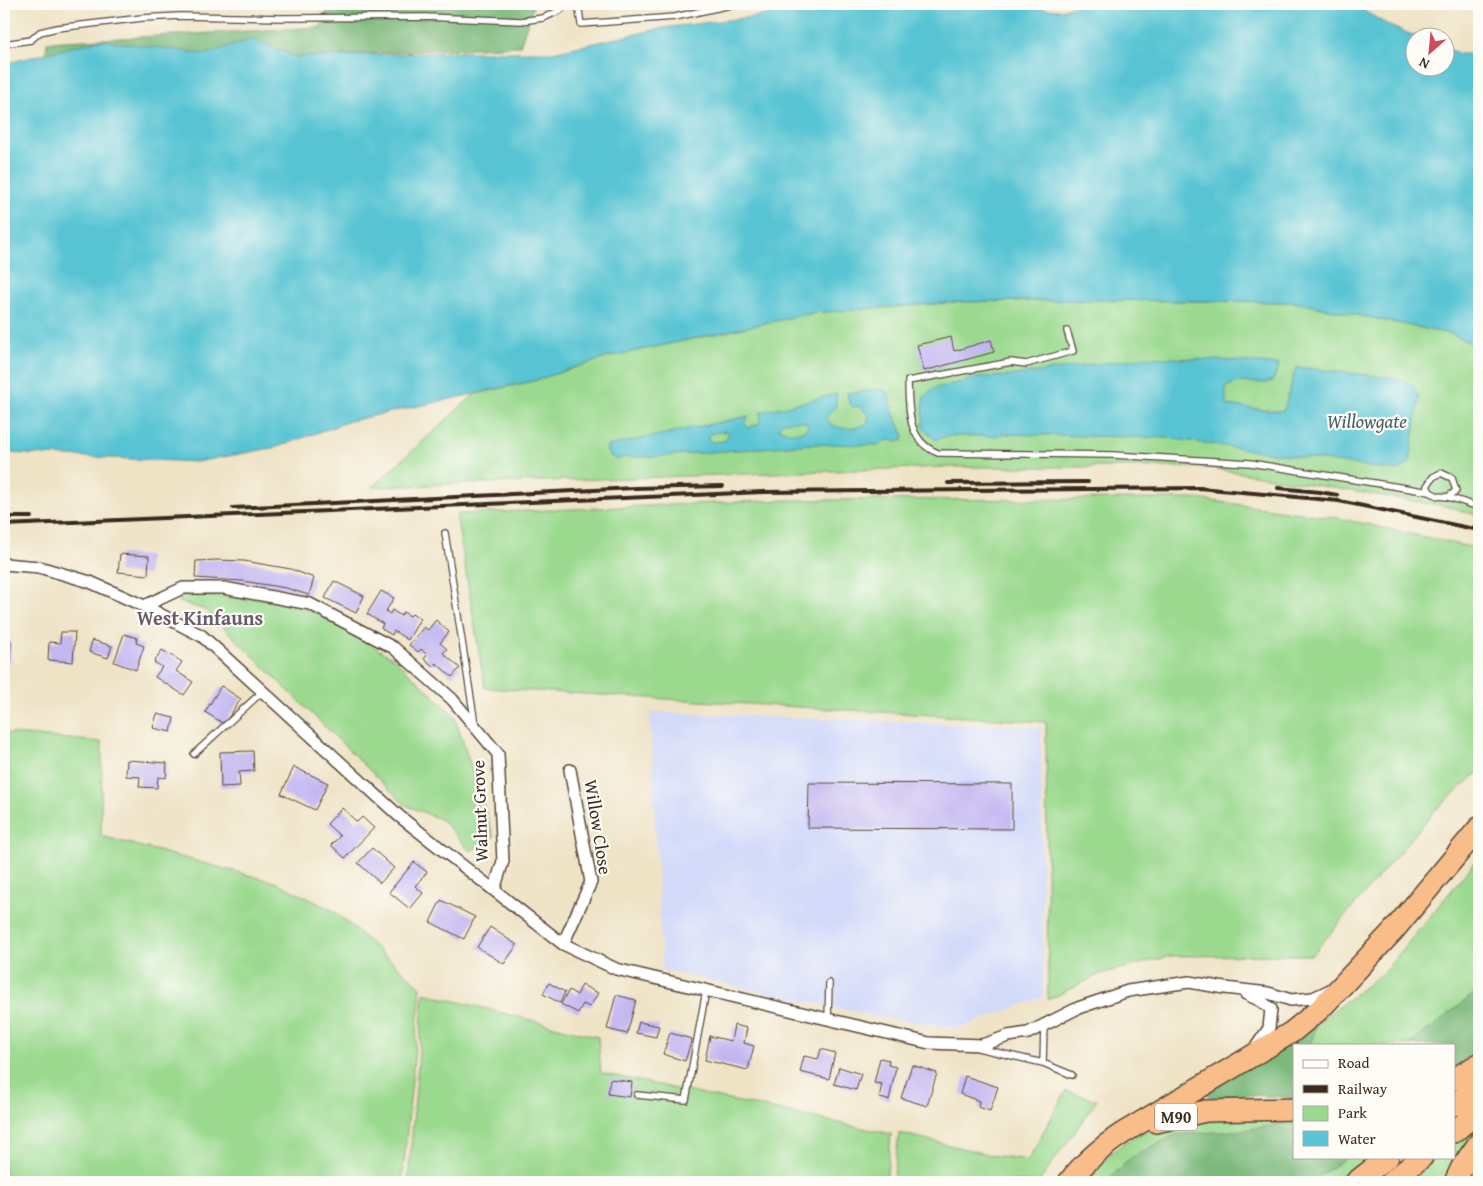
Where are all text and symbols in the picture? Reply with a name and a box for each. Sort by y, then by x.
north arrow [1406,28,1456,78]
text: N [1415,52,1433,75]
water label: Willowgate [1327,407,1407,435]
district label: West Kinfauns [137,603,263,632]
street label: Walnut Grove [464,760,495,862]
street label: Willow Close [578,778,619,876]
legend [1293,1044,1456,1158]
text: Road [1338,1052,1369,1073]
text: Railway [1338,1078,1388,1099]
text: Park [1338,1102,1367,1123]
road number: M90 [1155,1104,1197,1130]
text: Water [1338,1128,1376,1149]

